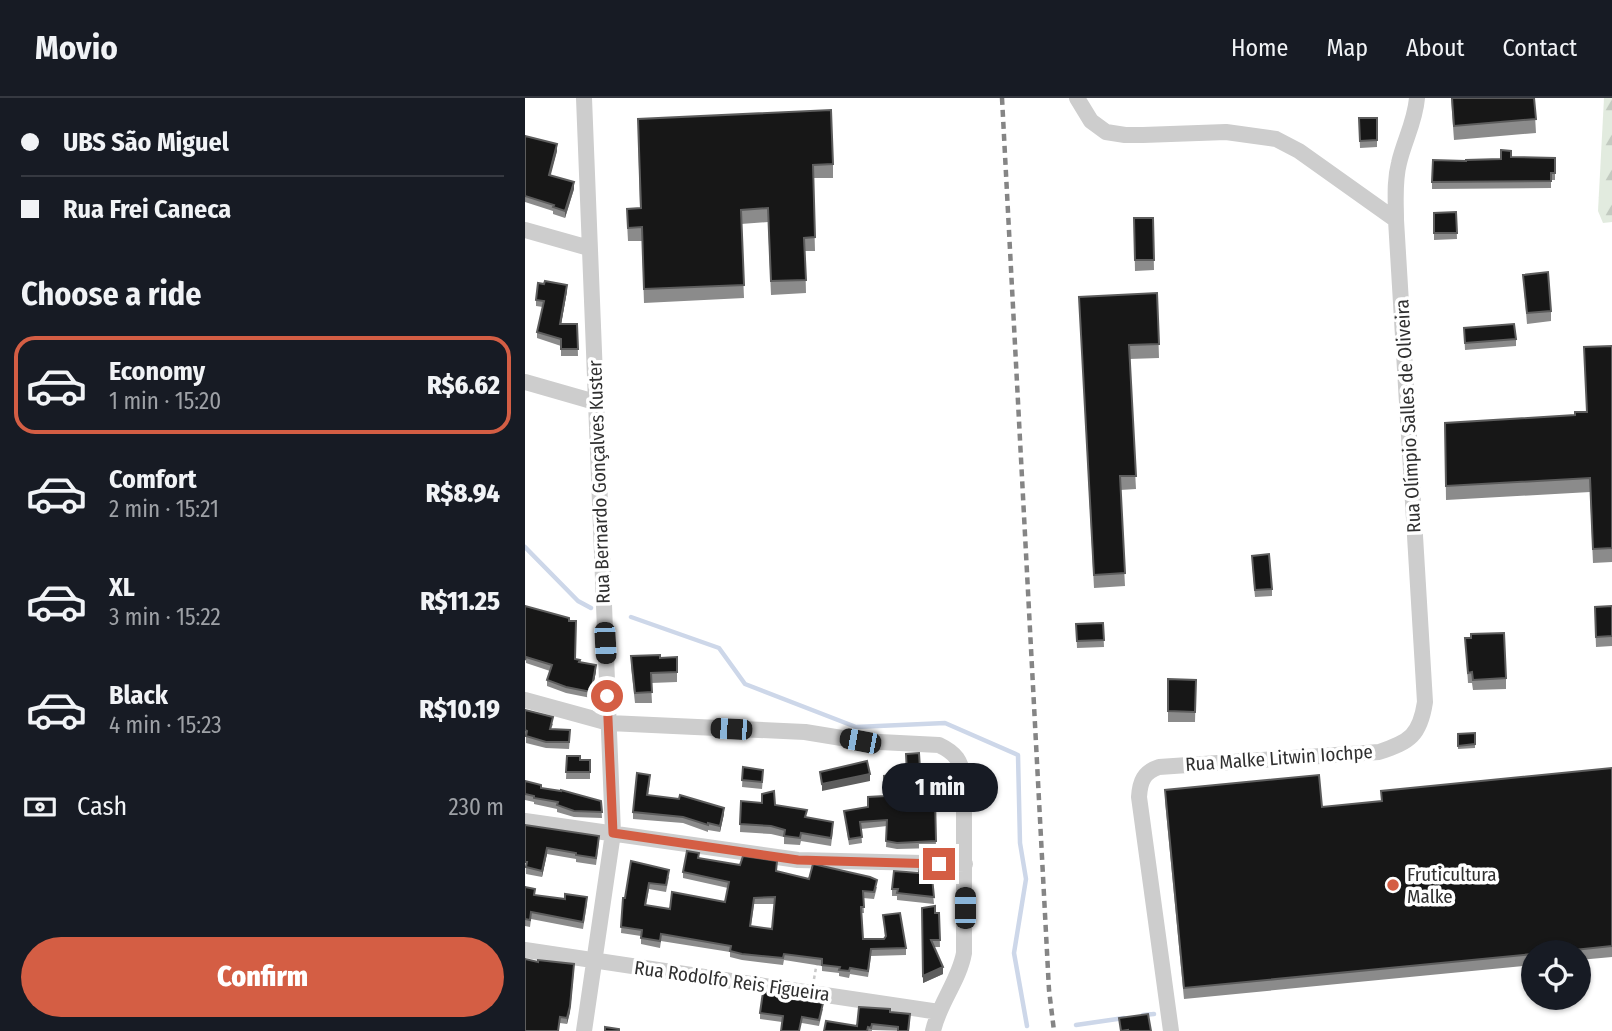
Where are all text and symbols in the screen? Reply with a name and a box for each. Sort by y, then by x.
text: Movio [35,28,118,68]
text: Home [1231,34,1288,62]
text: Map [1326,34,1368,62]
text: About [1406,34,1464,62]
text: Contact [1502,34,1577,62]
text: UBS São Miguel [63,127,229,158]
text: Rua Frei Caneca [63,194,231,225]
text: Choose a ride [21,275,202,313]
street label: Rua Olímpio Salles de Oliveira [1390,299,1426,533]
icon: car [25,354,88,417]
text: Economy [109,356,205,387]
street label: Rua Bernardo Gonçalves Kuster [583,360,615,604]
text: R$6.62 [427,370,500,401]
text: 1 min · 15:20 [109,387,221,415]
icon: car [25,462,88,525]
text: Comfort [109,464,197,495]
text: R$8.94 [426,478,500,509]
text: 2 min · 15:21 [109,495,219,523]
icon: car [25,570,88,633]
text: XL [109,572,135,603]
text: R$11.25 [420,586,500,617]
text: 3 min · 15:22 [109,603,221,631]
car [594,621,617,665]
icon: car [25,678,88,741]
text: Black [109,680,168,711]
route start [591,680,623,712]
text: R$10.19 [419,694,500,725]
text: 4 min · 15:23 [109,711,222,739]
car [710,717,753,741]
car [838,727,883,755]
street label: Rua Malke Litwin Iochpe [1184,740,1374,776]
callout: 1 min [881,762,997,812]
text: 1 min [915,773,965,801]
icon: cash [21,788,59,826]
text: Cash [77,791,127,822]
text: 230 m [448,793,504,821]
route end [923,848,955,880]
place label: Fruticultura Malke [1407,863,1497,908]
marker: Fruticultura Malke [1385,877,1401,893]
car [955,887,976,929]
button: Confirm [21,937,504,1017]
map controls [1521,940,1591,1010]
button: locate [1521,940,1591,1010]
street label: Rua Rodolfo Reis Figueira [633,956,831,1006]

